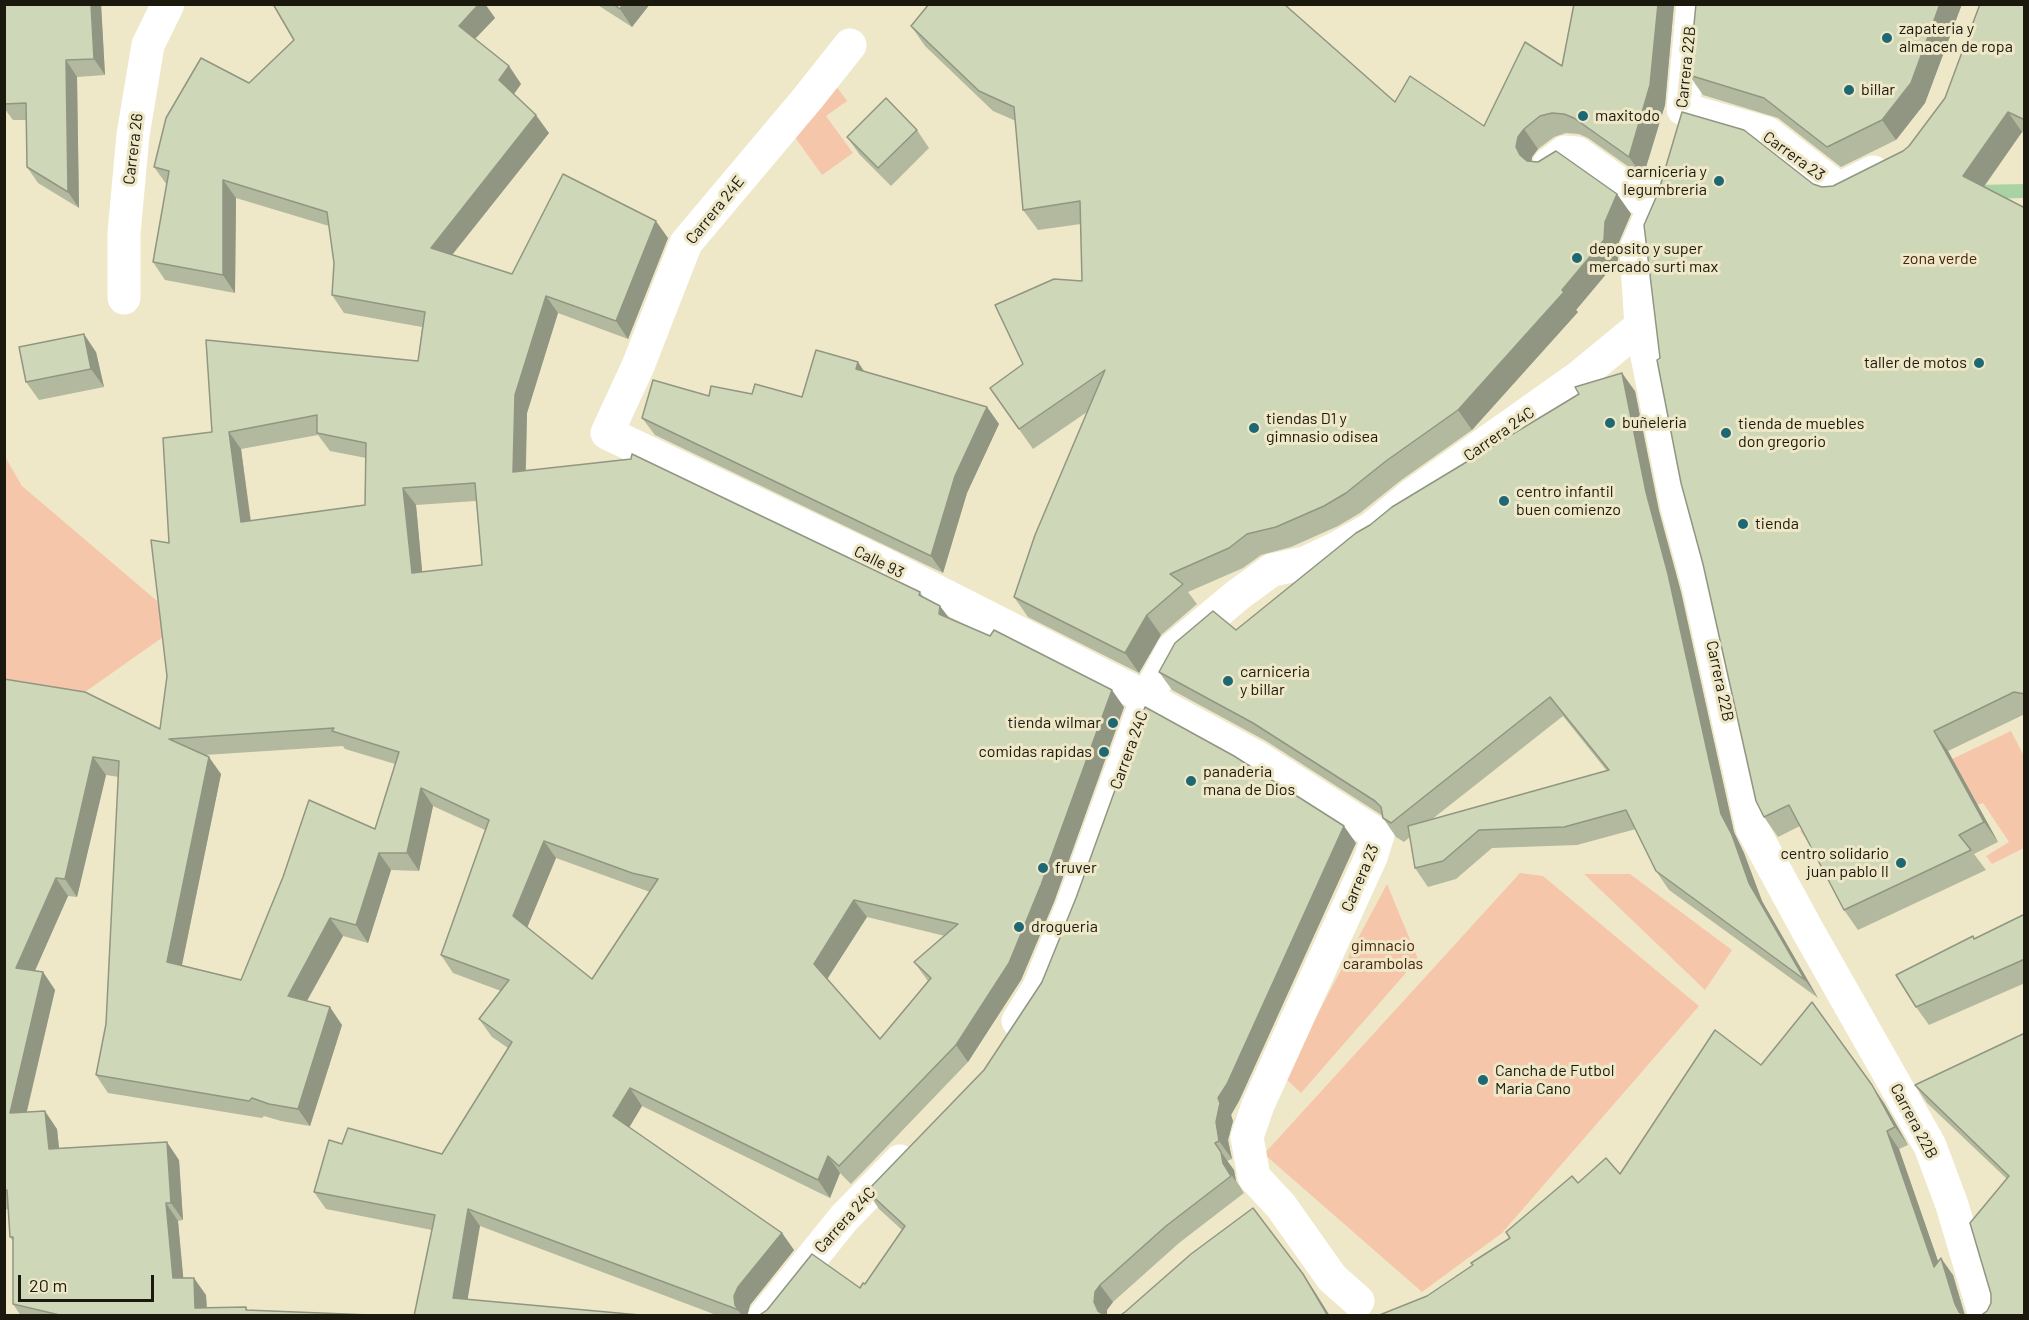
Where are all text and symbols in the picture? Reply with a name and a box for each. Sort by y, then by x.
place label: zapateria y almacen de ropa [1899,19,2013,57]
street label: Carrera 22B [1672,25,1700,109]
marker: zapateria y almacen de ropa [1880,31,1894,45]
place label: billar [1861,80,1895,100]
marker: billar [1842,83,1856,97]
place label: maxitodo [1595,106,1660,126]
marker: maxitodo [1576,109,1590,123]
street label: Carrera 26 [119,112,147,186]
street label: Carrera 23 [1759,127,1829,185]
place label: carniceria y legumbreria [1623,162,1707,200]
street label: Carrera 24E [682,172,748,248]
marker: carniceria y legumbreria [1712,174,1726,188]
place label: deposito y super mercado surti max [1589,239,1718,277]
park label: zona verde [1903,249,1977,269]
marker: deposito y super mercado surti max [1570,251,1584,265]
place label: taller de motos [1864,353,1967,373]
marker: taller de motos [1972,356,1986,370]
street label: Carrera 24C [1460,403,1538,465]
place label: tiendas D1 y gimnasio odisea [1266,409,1378,447]
place label: buñeleria [1622,413,1687,433]
place label: tienda de muebles don gregorio [1738,414,1864,452]
marker: buñeleria [1603,416,1617,430]
marker: tiendas D1 y gimnasio odisea [1247,421,1261,435]
marker: tienda de muebles don gregorio [1719,426,1733,440]
place label: centro infantil buen comienzo [1516,482,1621,520]
marker: centro infantil buen comienzo [1497,494,1511,508]
place label: tienda [1755,514,1799,534]
marker: tienda [1736,517,1750,531]
street label: Calle 93 [851,542,907,582]
street label: Carrera 22B [1702,639,1738,723]
place label: carniceria y billar [1240,662,1310,700]
marker: carniceria y billar [1221,674,1235,688]
street label: Carrera 24C [1106,708,1152,792]
place label: tienda wilmar [1007,713,1101,733]
marker: tienda wilmar [1106,716,1120,730]
place label: comidas rapidas [978,742,1092,762]
marker: comidas rapidas [1097,745,1111,759]
place label: panaderia mana de Dios [1203,762,1295,800]
marker: panaderia mana de Dios [1184,774,1198,788]
street label: Carrera 23 [1337,841,1383,915]
place label: centro solidario juan pablo II [1780,844,1889,882]
marker: centro solidario juan pablo II [1894,856,1908,870]
place label: fruver [1055,858,1097,878]
marker: fruver [1036,861,1050,875]
place label: drogueria [1031,917,1098,937]
marker: drogueria [1012,920,1026,934]
park label: gimnacio carambolas [1343,936,1423,974]
place label: Cancha de Futbol Maria Cano [1495,1061,1614,1099]
marker: Cancha de Futbol Maria Cano [1476,1073,1490,1087]
street label: Carrera 22B [1886,1080,1942,1162]
street label: Carrera 24C [810,1183,880,1257]
scale bar [21,1263,158,1301]
text: 20 m [29,1274,67,1296]

